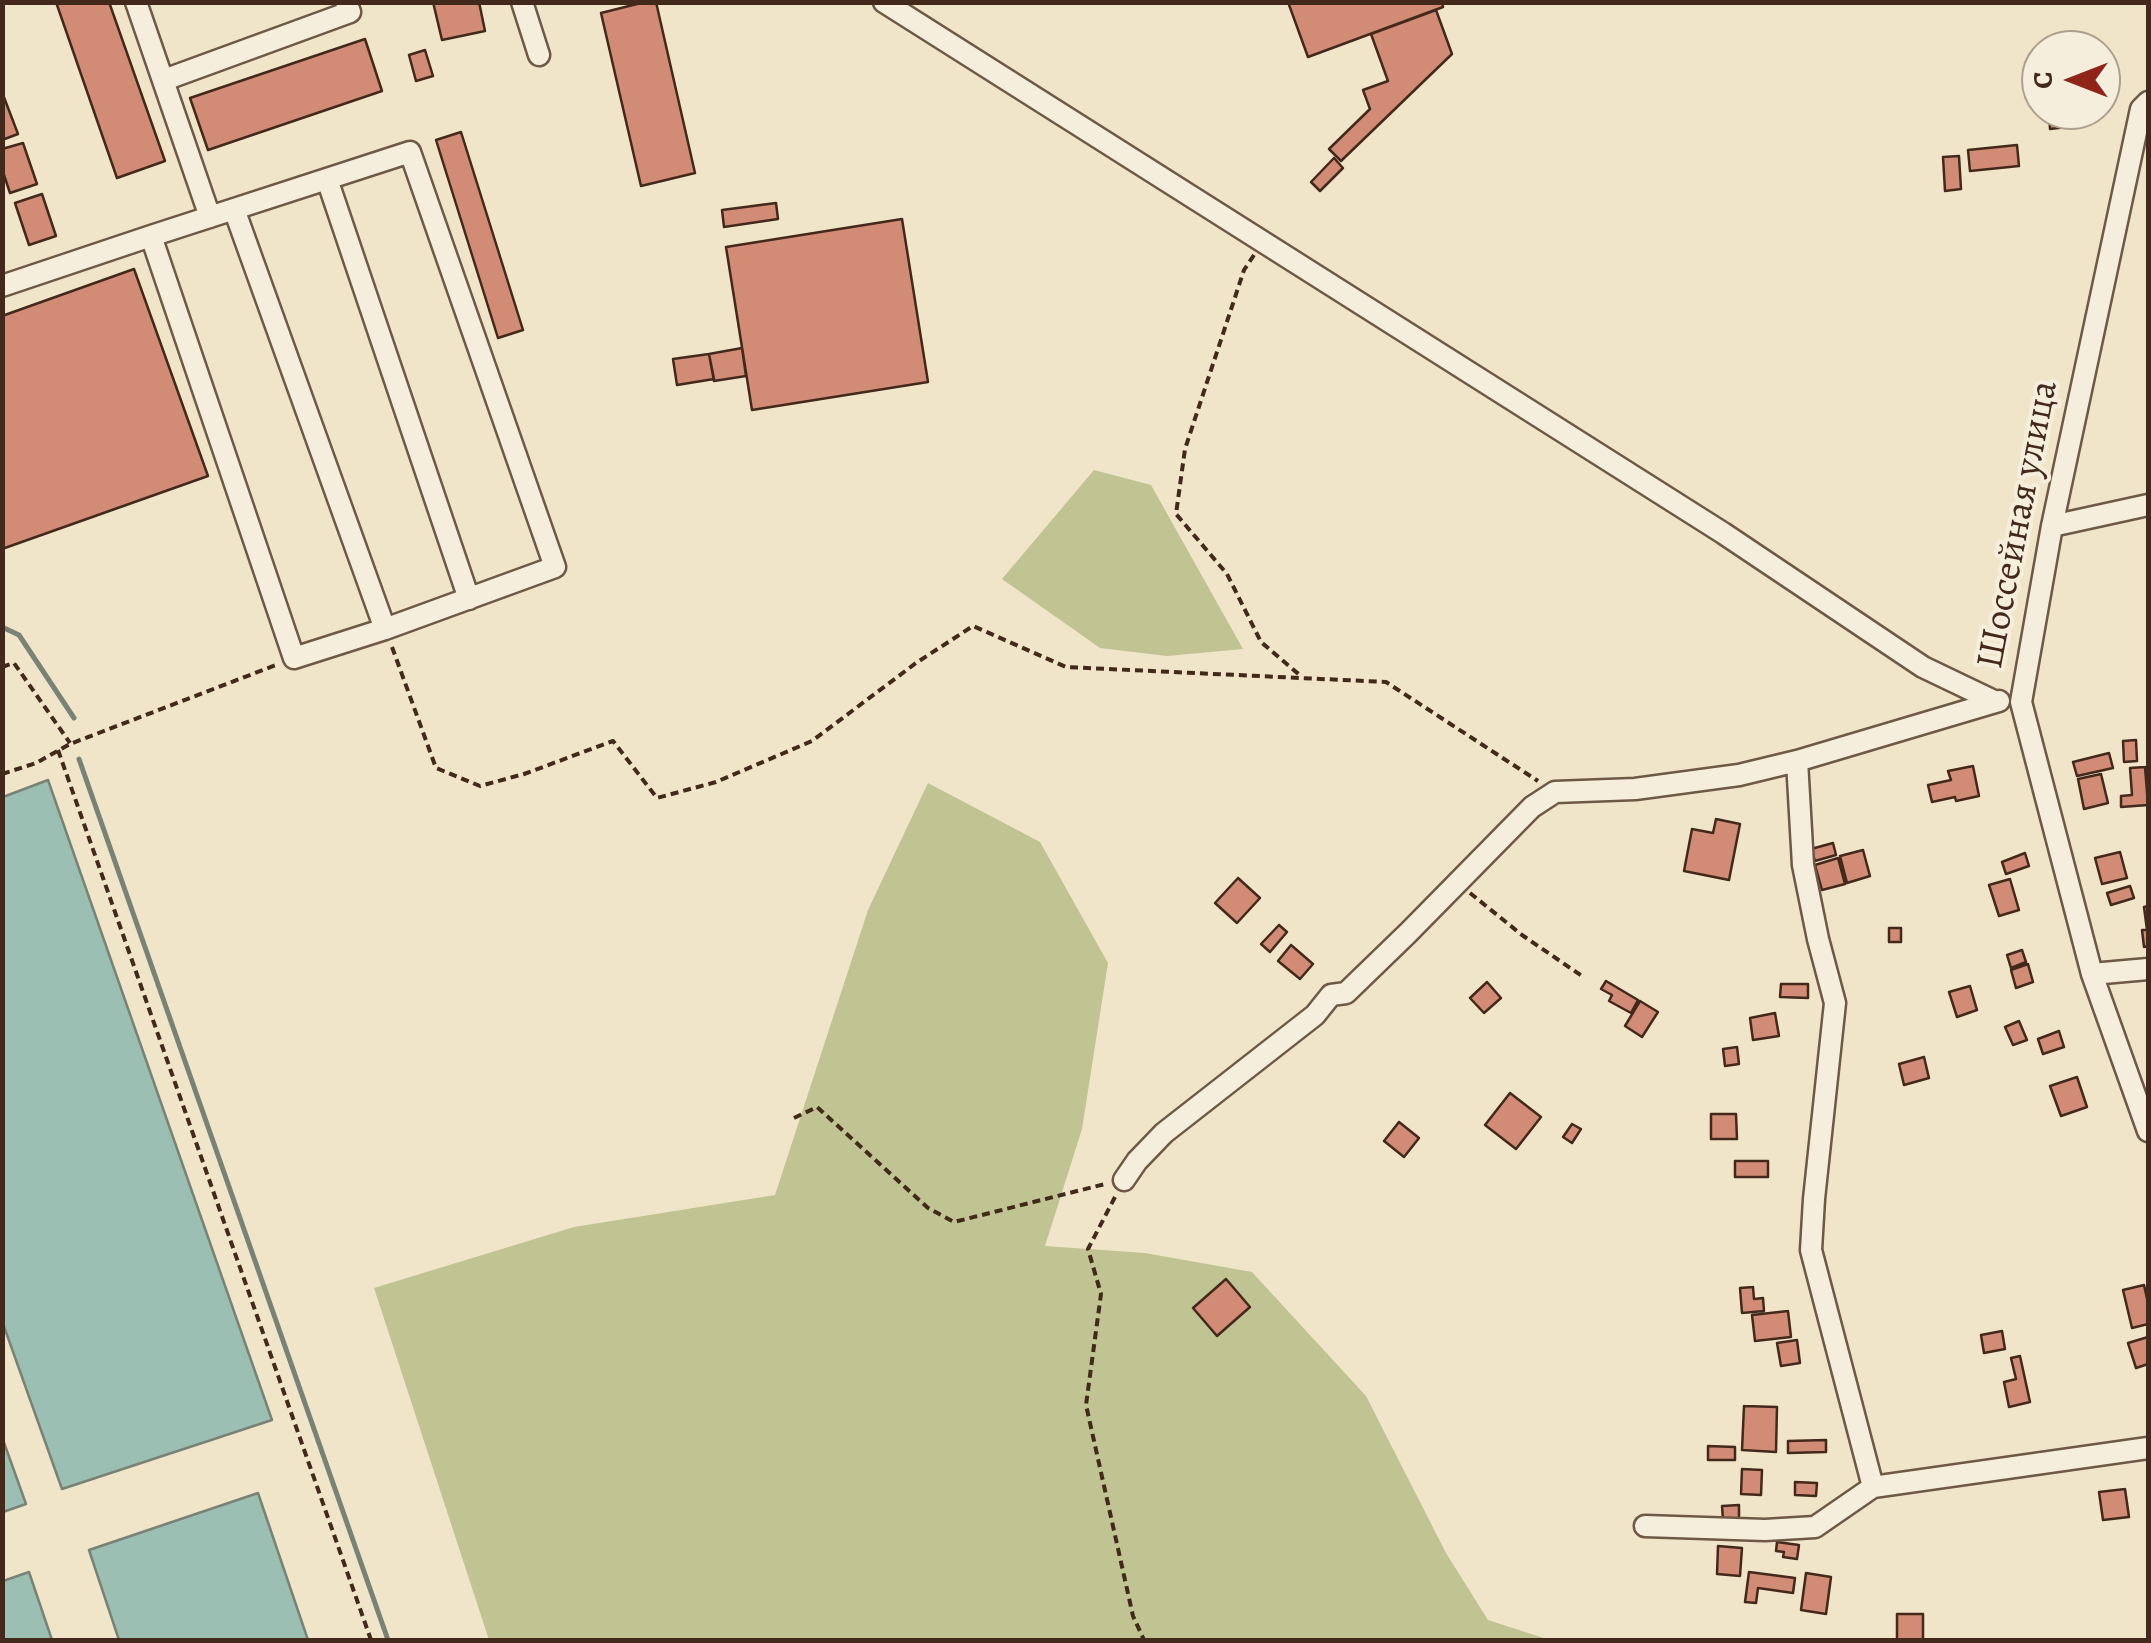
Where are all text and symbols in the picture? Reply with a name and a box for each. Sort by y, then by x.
north arrow [2021,30,2121,130]
text: С [2024,71,2062,89]
street label: Шоссейная улица [1969,377,2069,673]

